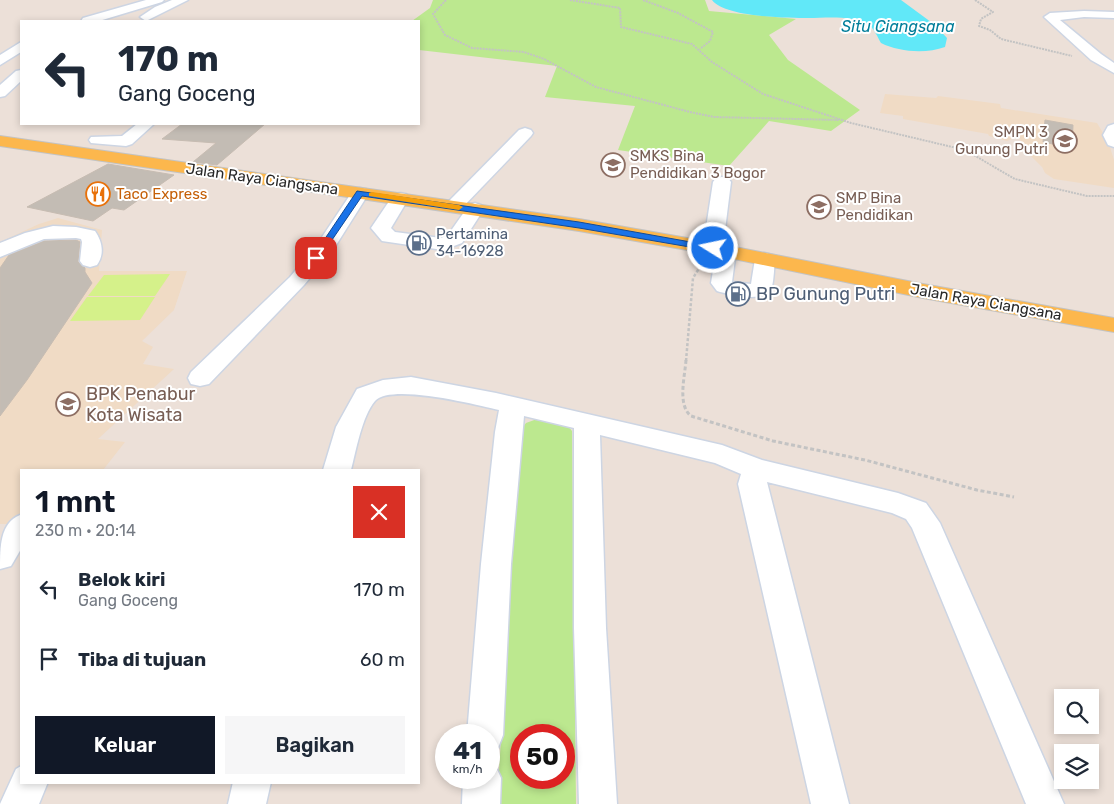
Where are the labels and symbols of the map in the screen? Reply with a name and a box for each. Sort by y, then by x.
water label: Situ Ciangsana [841,17,955,36]
place label: SMPN 3 Gunung Putri [955,123,1048,158]
school or university icon: SMPN 3 Gunung Putri [1052,128,1078,154]
place label: SMKS Bina Pendidikan 3 Bogor [630,147,766,182]
school or university icon: SMKS Bina Pendidikan 3 Bogor [600,152,626,178]
street label: Jalan Raya Ciangsana [185,159,339,199]
restaurant icon: Taco Express [85,181,111,207]
place label: Taco Express [116,185,208,203]
place label: SMP Bina Pendidikan [836,189,913,224]
school or university icon: SMP Bina Pendidikan [806,194,832,220]
position arrow [686,221,738,273]
place label: Pertamina 34-16928 [436,225,508,260]
fuel station icon: Pertamina 34-16928 [406,230,432,256]
pin [295,237,337,279]
street label: Jalan Raya Ciangsana [909,280,1063,324]
fuel station icon: BP Gunung Putri [725,281,751,307]
place label: BP Gunung Putri [756,283,895,305]
place label: BPK Penabur Kota Wisata [86,383,196,426]
school or university icon: BPK Penabur Kota Wisata [55,391,81,417]
speed limit sign: 50 [510,724,575,789]

